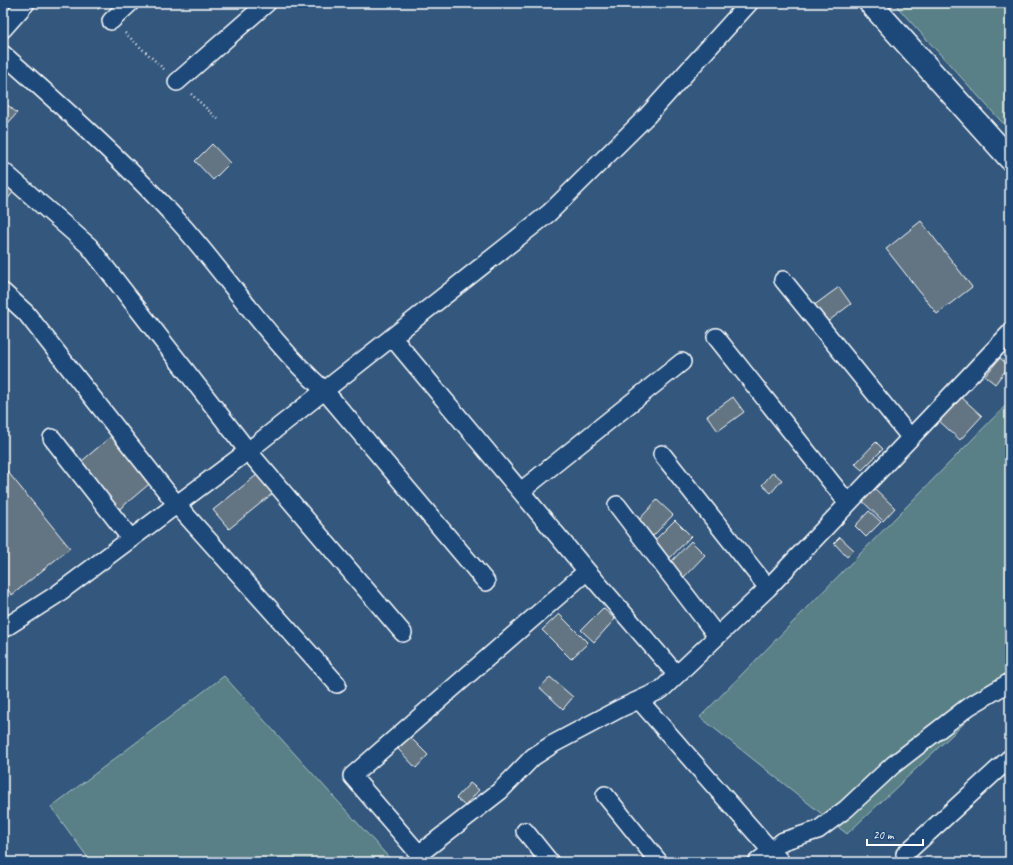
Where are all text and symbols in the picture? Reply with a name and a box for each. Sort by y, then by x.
scale bar [867,821,923,847]
text: 20 m [873,827,895,843]

